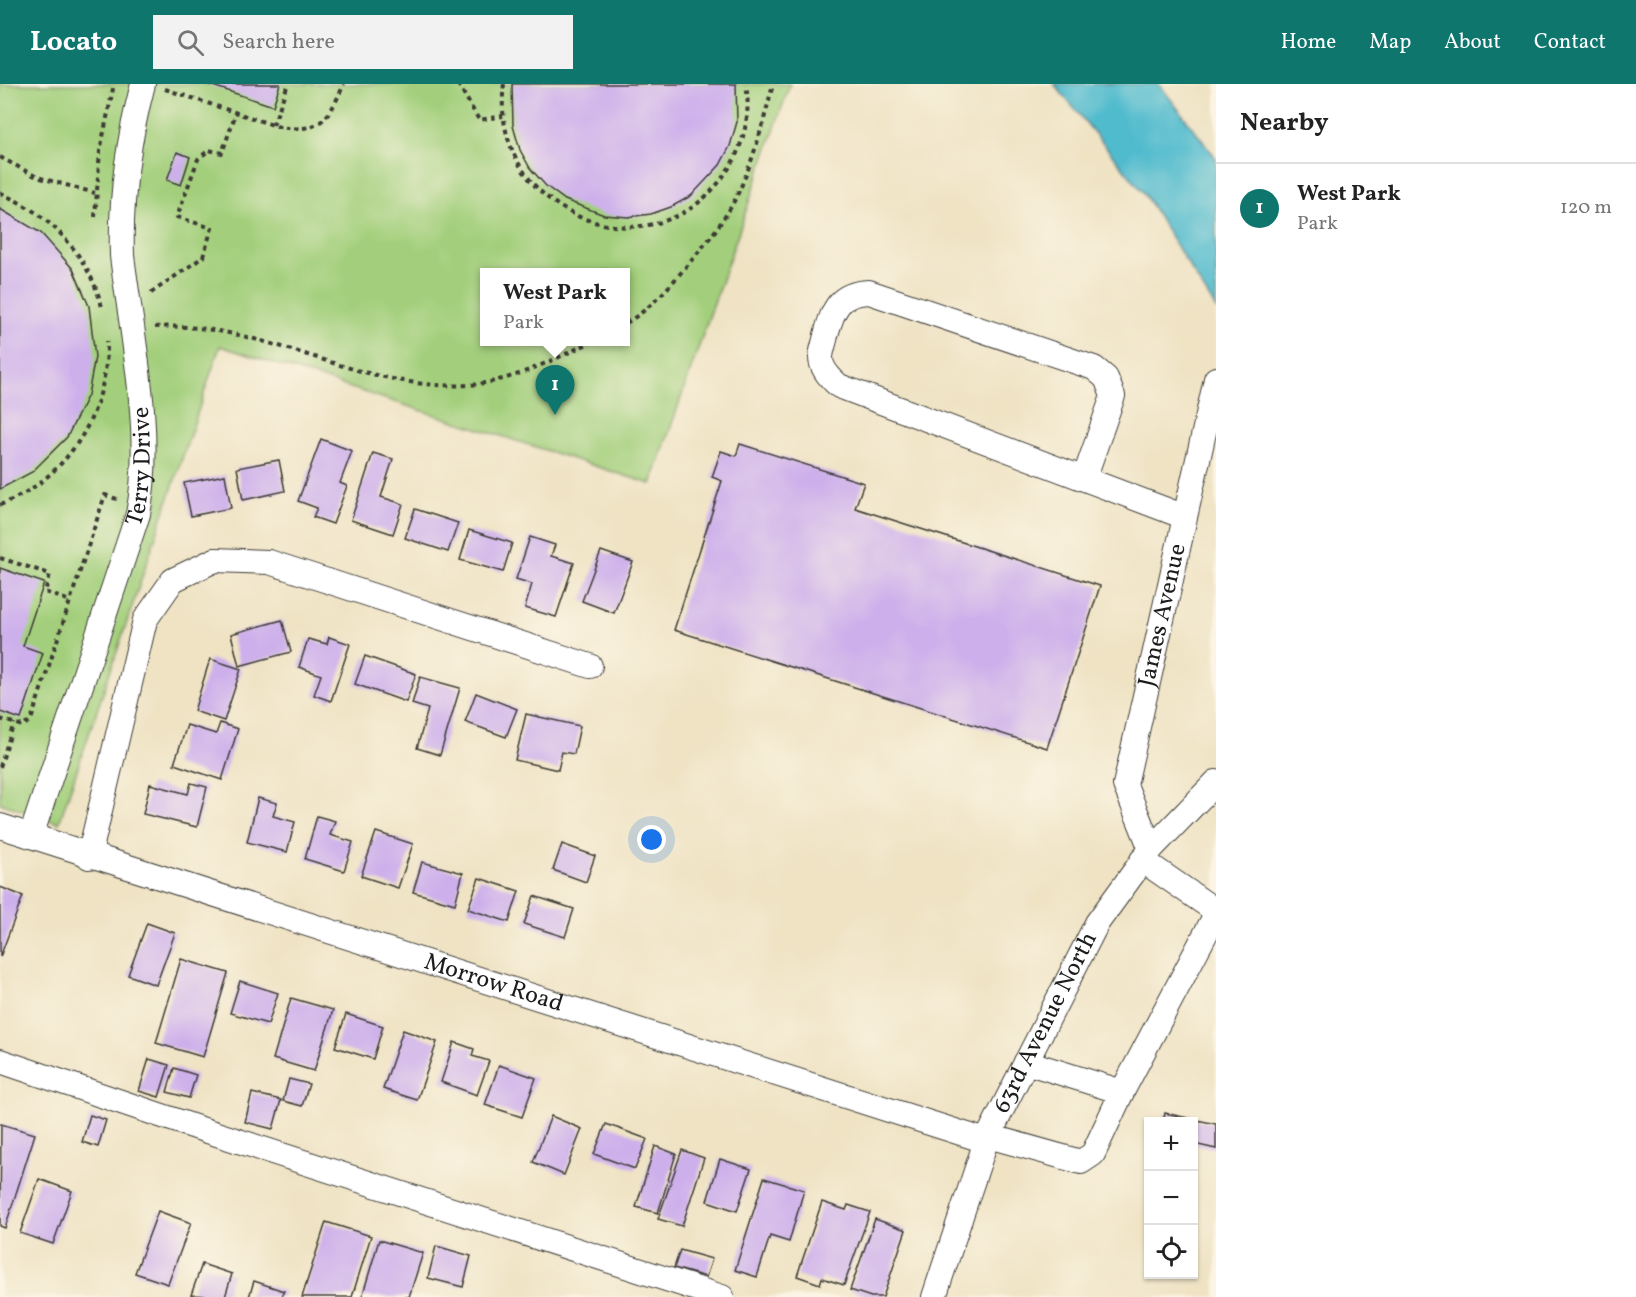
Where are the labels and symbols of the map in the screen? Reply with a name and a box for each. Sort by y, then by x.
pin: 1 [536,366,574,415]
street label: Terry Drive [118,406,161,531]
street label: James Avenue [1130,540,1196,690]
your location [637,825,666,854]
street label: 63rd Avenue North [986,926,1107,1119]
street label: Morrow Road [420,946,567,1022]

